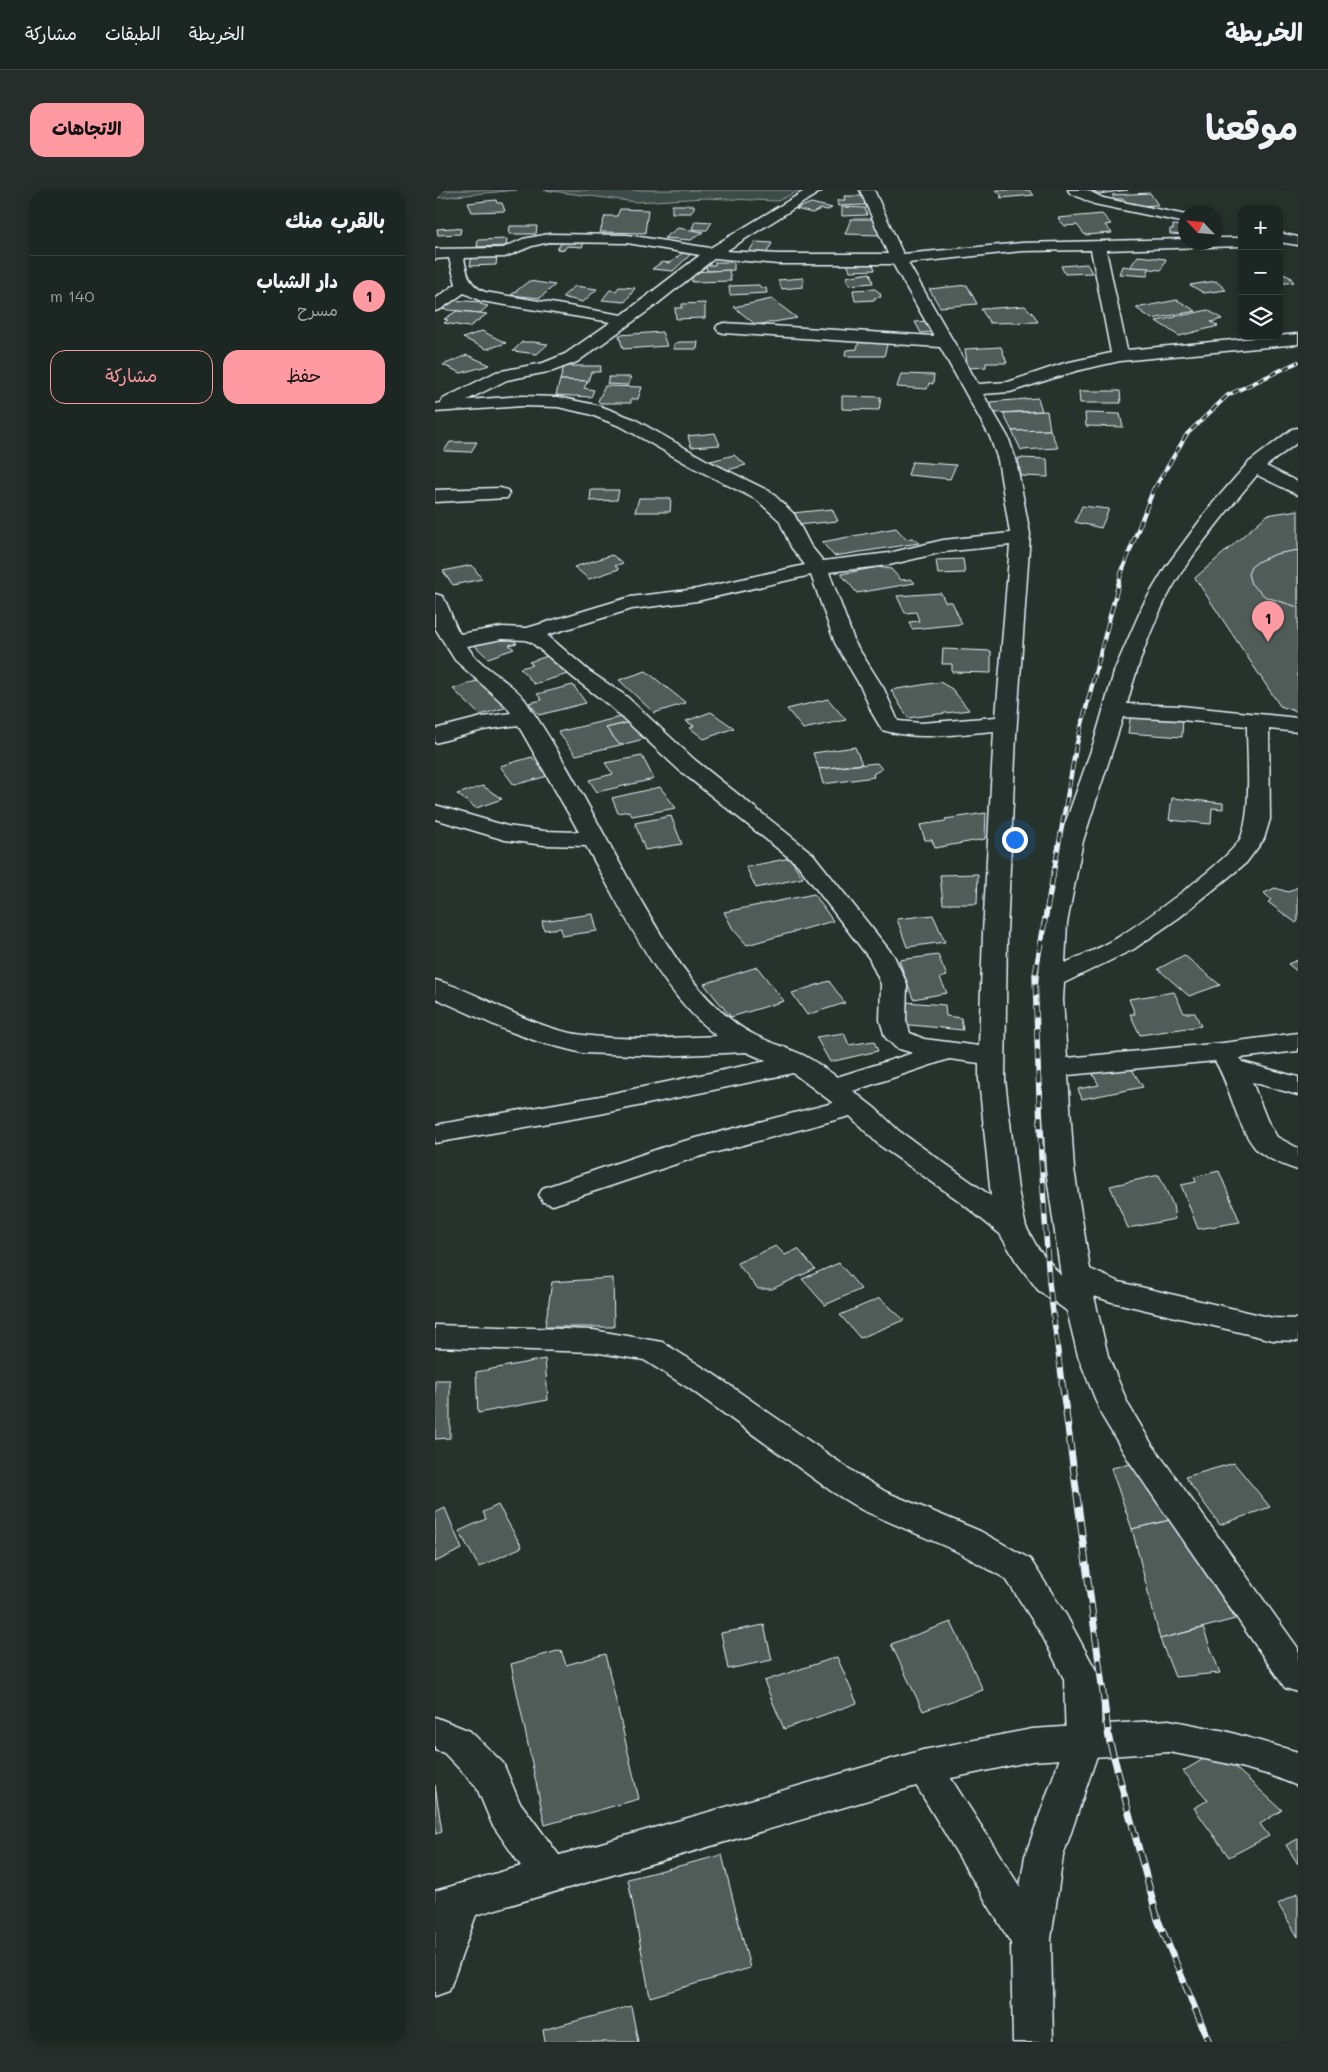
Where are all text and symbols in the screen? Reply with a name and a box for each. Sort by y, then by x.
text: الخريطة [1225,16,1303,47]
text: مشاركة [25,21,77,45]
text: الطبقات [105,21,161,45]
text: الخريطة [189,21,245,45]
button: الاتجاهات [30,103,144,157]
text: موقعنا [1205,103,1298,149]
north arrow [1178,205,1223,250]
map controls [1238,205,1283,340]
button: + [1238,205,1283,250]
text: بالقرب منك [285,206,385,233]
button: − [1238,250,1283,295]
text: دار الشباب [257,268,338,293]
text: 140 m [50,285,94,306]
text: 1 [365,285,373,306]
button: layers [1238,295,1283,340]
text: مسرح [297,299,338,320]
button: مشاركة [50,350,213,404]
button: حفظ [223,350,385,404]
pin: 1 [1252,601,1284,642]
your location [1002,827,1028,853]

